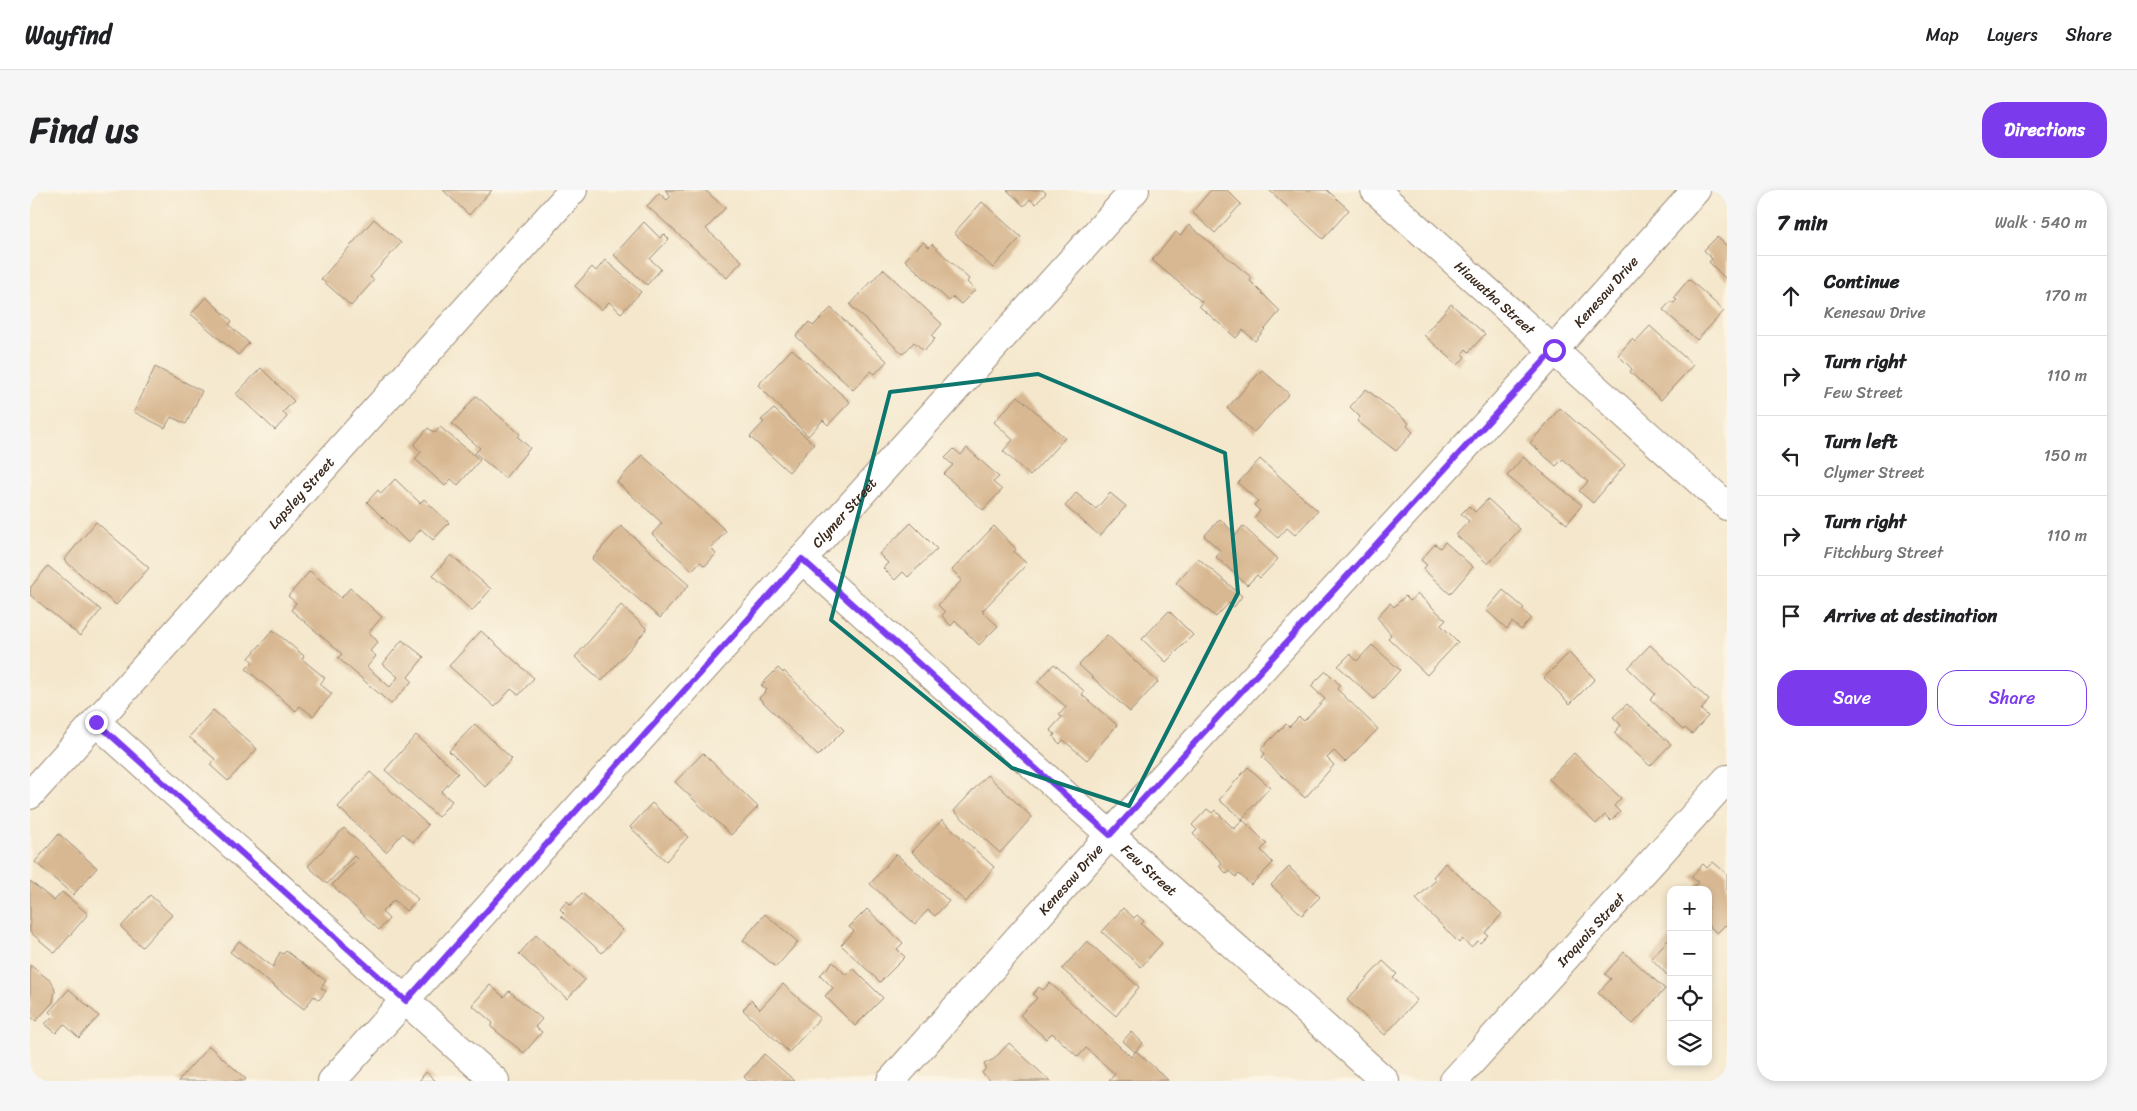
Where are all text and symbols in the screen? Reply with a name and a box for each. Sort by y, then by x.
text: Wayfind [25,14,111,56]
text: Map [1926,19,1959,51]
text: Layers [1987,19,2038,51]
text: Share [2066,19,2112,51]
text: Find us [30,99,138,161]
button: Directions [1982,102,2107,158]
text: 7 min [1777,204,1828,242]
text: Walk · 540 m [1995,208,2087,237]
street label: Kenesaw Drive [1567,250,1645,333]
street label: Hiawatha Street [1448,255,1542,342]
text: Continue [1824,265,1900,298]
text: 170 m [2044,281,2087,310]
icon: ahead [1777,282,1805,310]
text: Kenesaw Drive [1824,298,1926,327]
route start [1543,339,1566,362]
text: Turn right [1824,345,1906,378]
text: 110 m [2047,361,2087,390]
icon: right [1777,362,1805,390]
text: Few Street [1824,378,1903,407]
text: Turn left [1824,425,1897,458]
text: 150 m [2044,441,2087,470]
icon: left [1777,442,1805,470]
street label: Lapsley Street [262,451,341,535]
text: Clymer Street [1824,458,1925,487]
street label: Clymer Street [806,472,883,554]
text: Turn right [1824,505,1906,538]
text: 110 m [2047,521,2087,550]
icon: right [1777,522,1805,550]
text: Fitchburg Street [1824,538,1943,567]
text: Arrive at destination [1824,599,1997,632]
icon: arrive [1777,602,1805,630]
button: Save [1777,670,1927,726]
button: Share [1937,670,2087,726]
route end [85,711,108,734]
street label: Kenesaw Drive [1032,838,1110,921]
street label: Few Street [1115,838,1183,903]
street label: Iroquois Street [1550,886,1633,974]
map controls [1667,886,1712,1066]
button: + [1667,886,1712,931]
button: − [1667,931,1712,976]
button: locate [1667,976,1712,1021]
button: layers [1667,1021,1712,1066]

